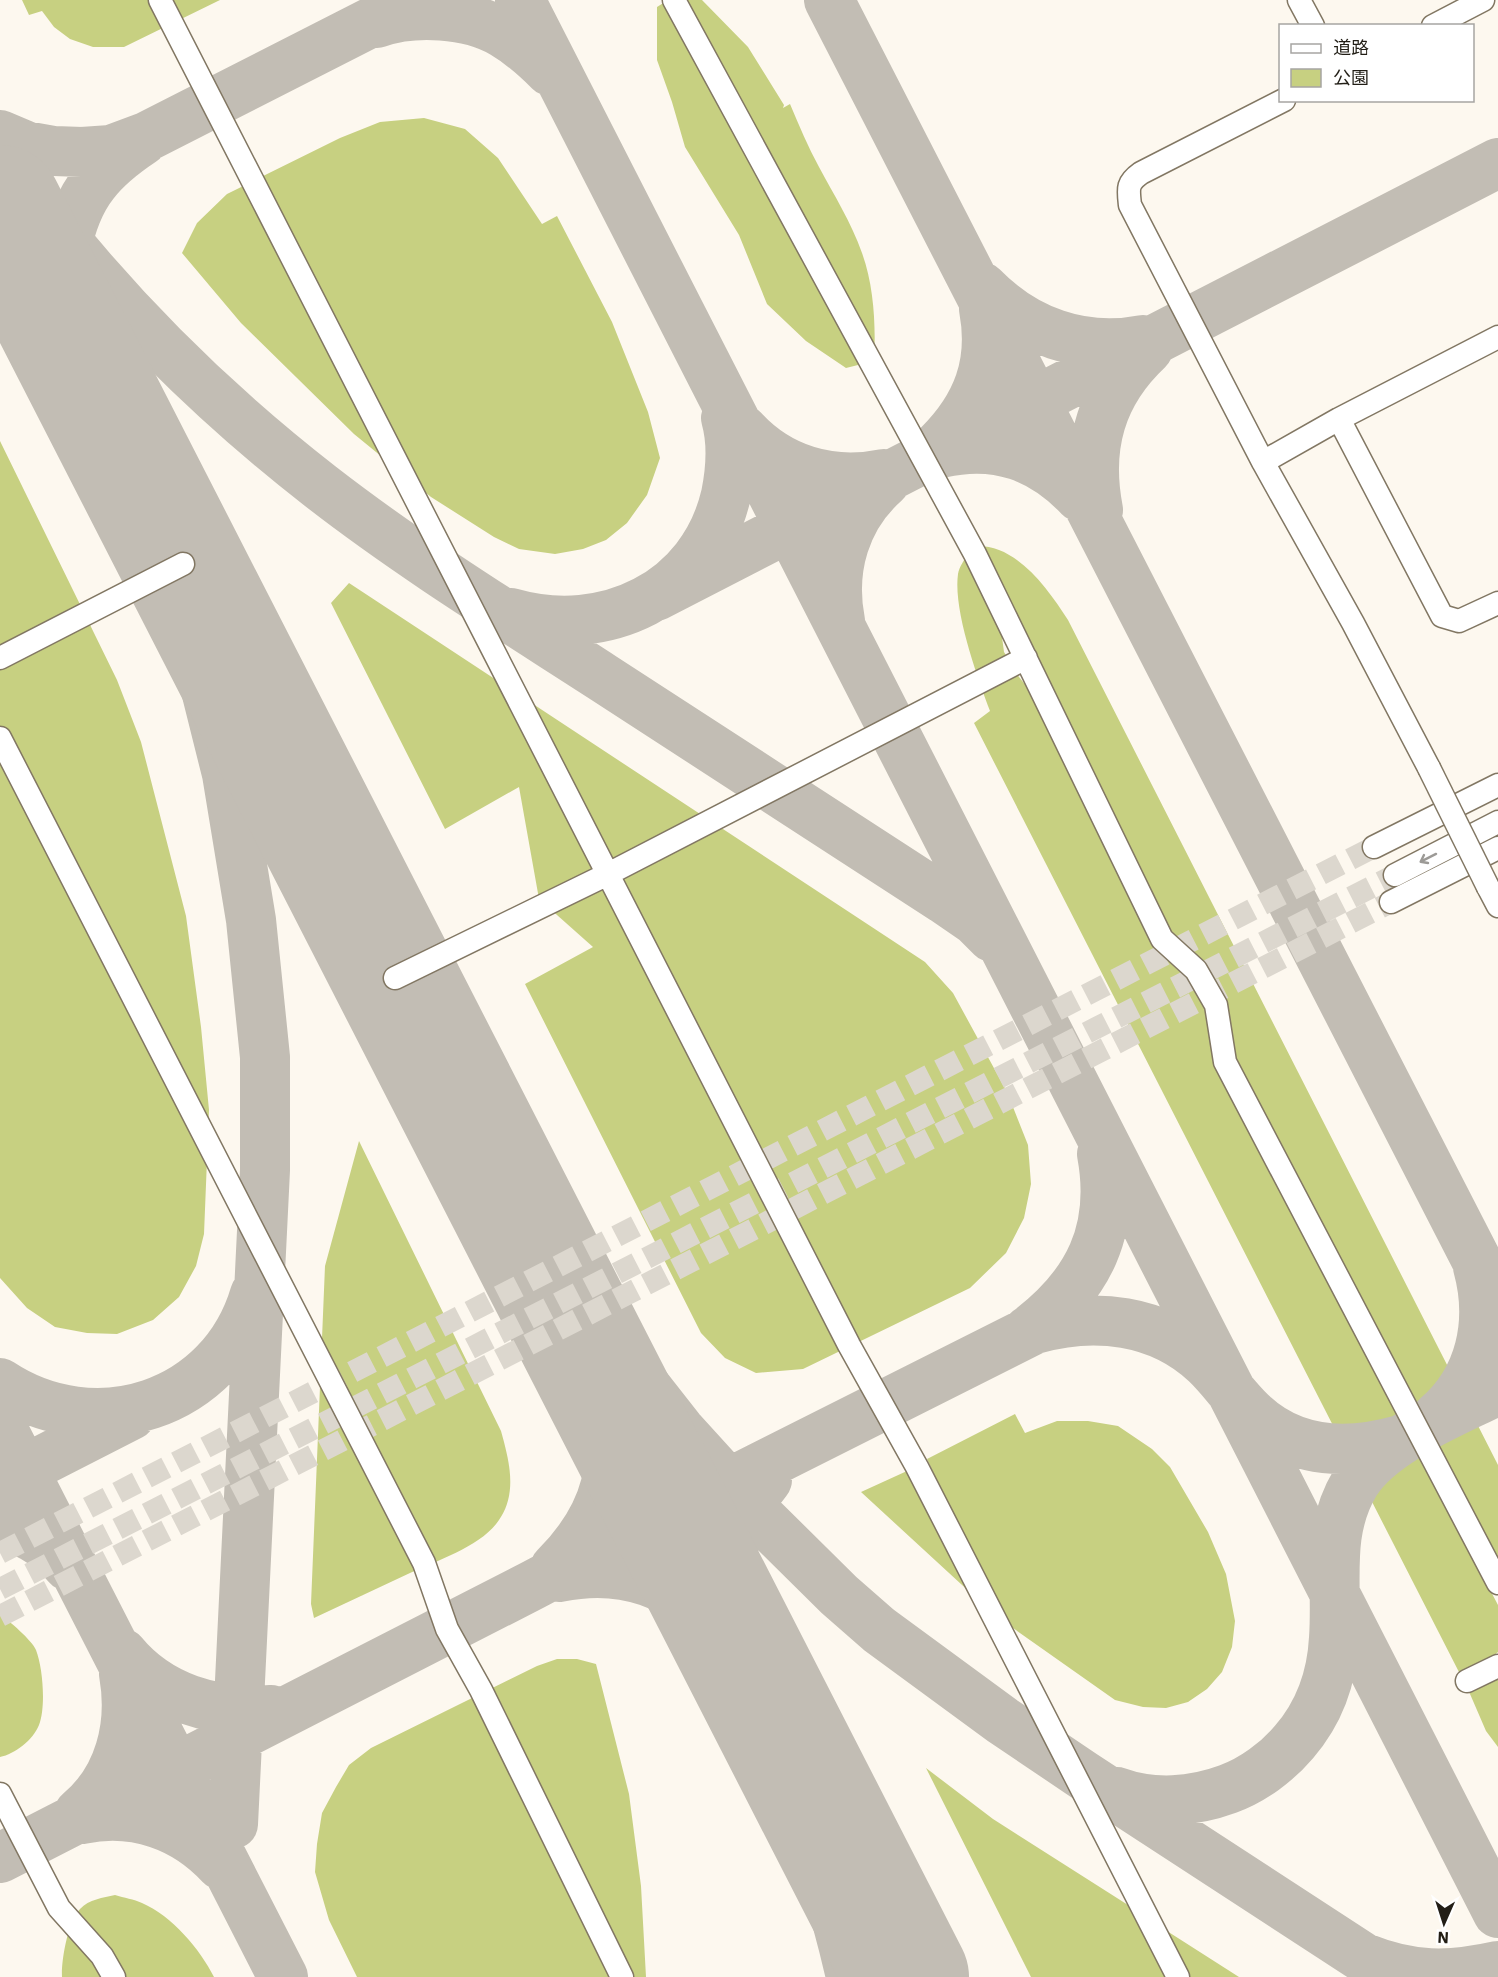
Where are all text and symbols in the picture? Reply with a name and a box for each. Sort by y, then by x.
legend [1279,24,1474,102]
text: 道路 [1333,36,1369,59]
text: 公園 [1333,66,1369,89]
one-way arrow [1420,852,1437,864]
north arrow [1414,1893,1474,1953]
text: N [1437,1928,1450,1948]

